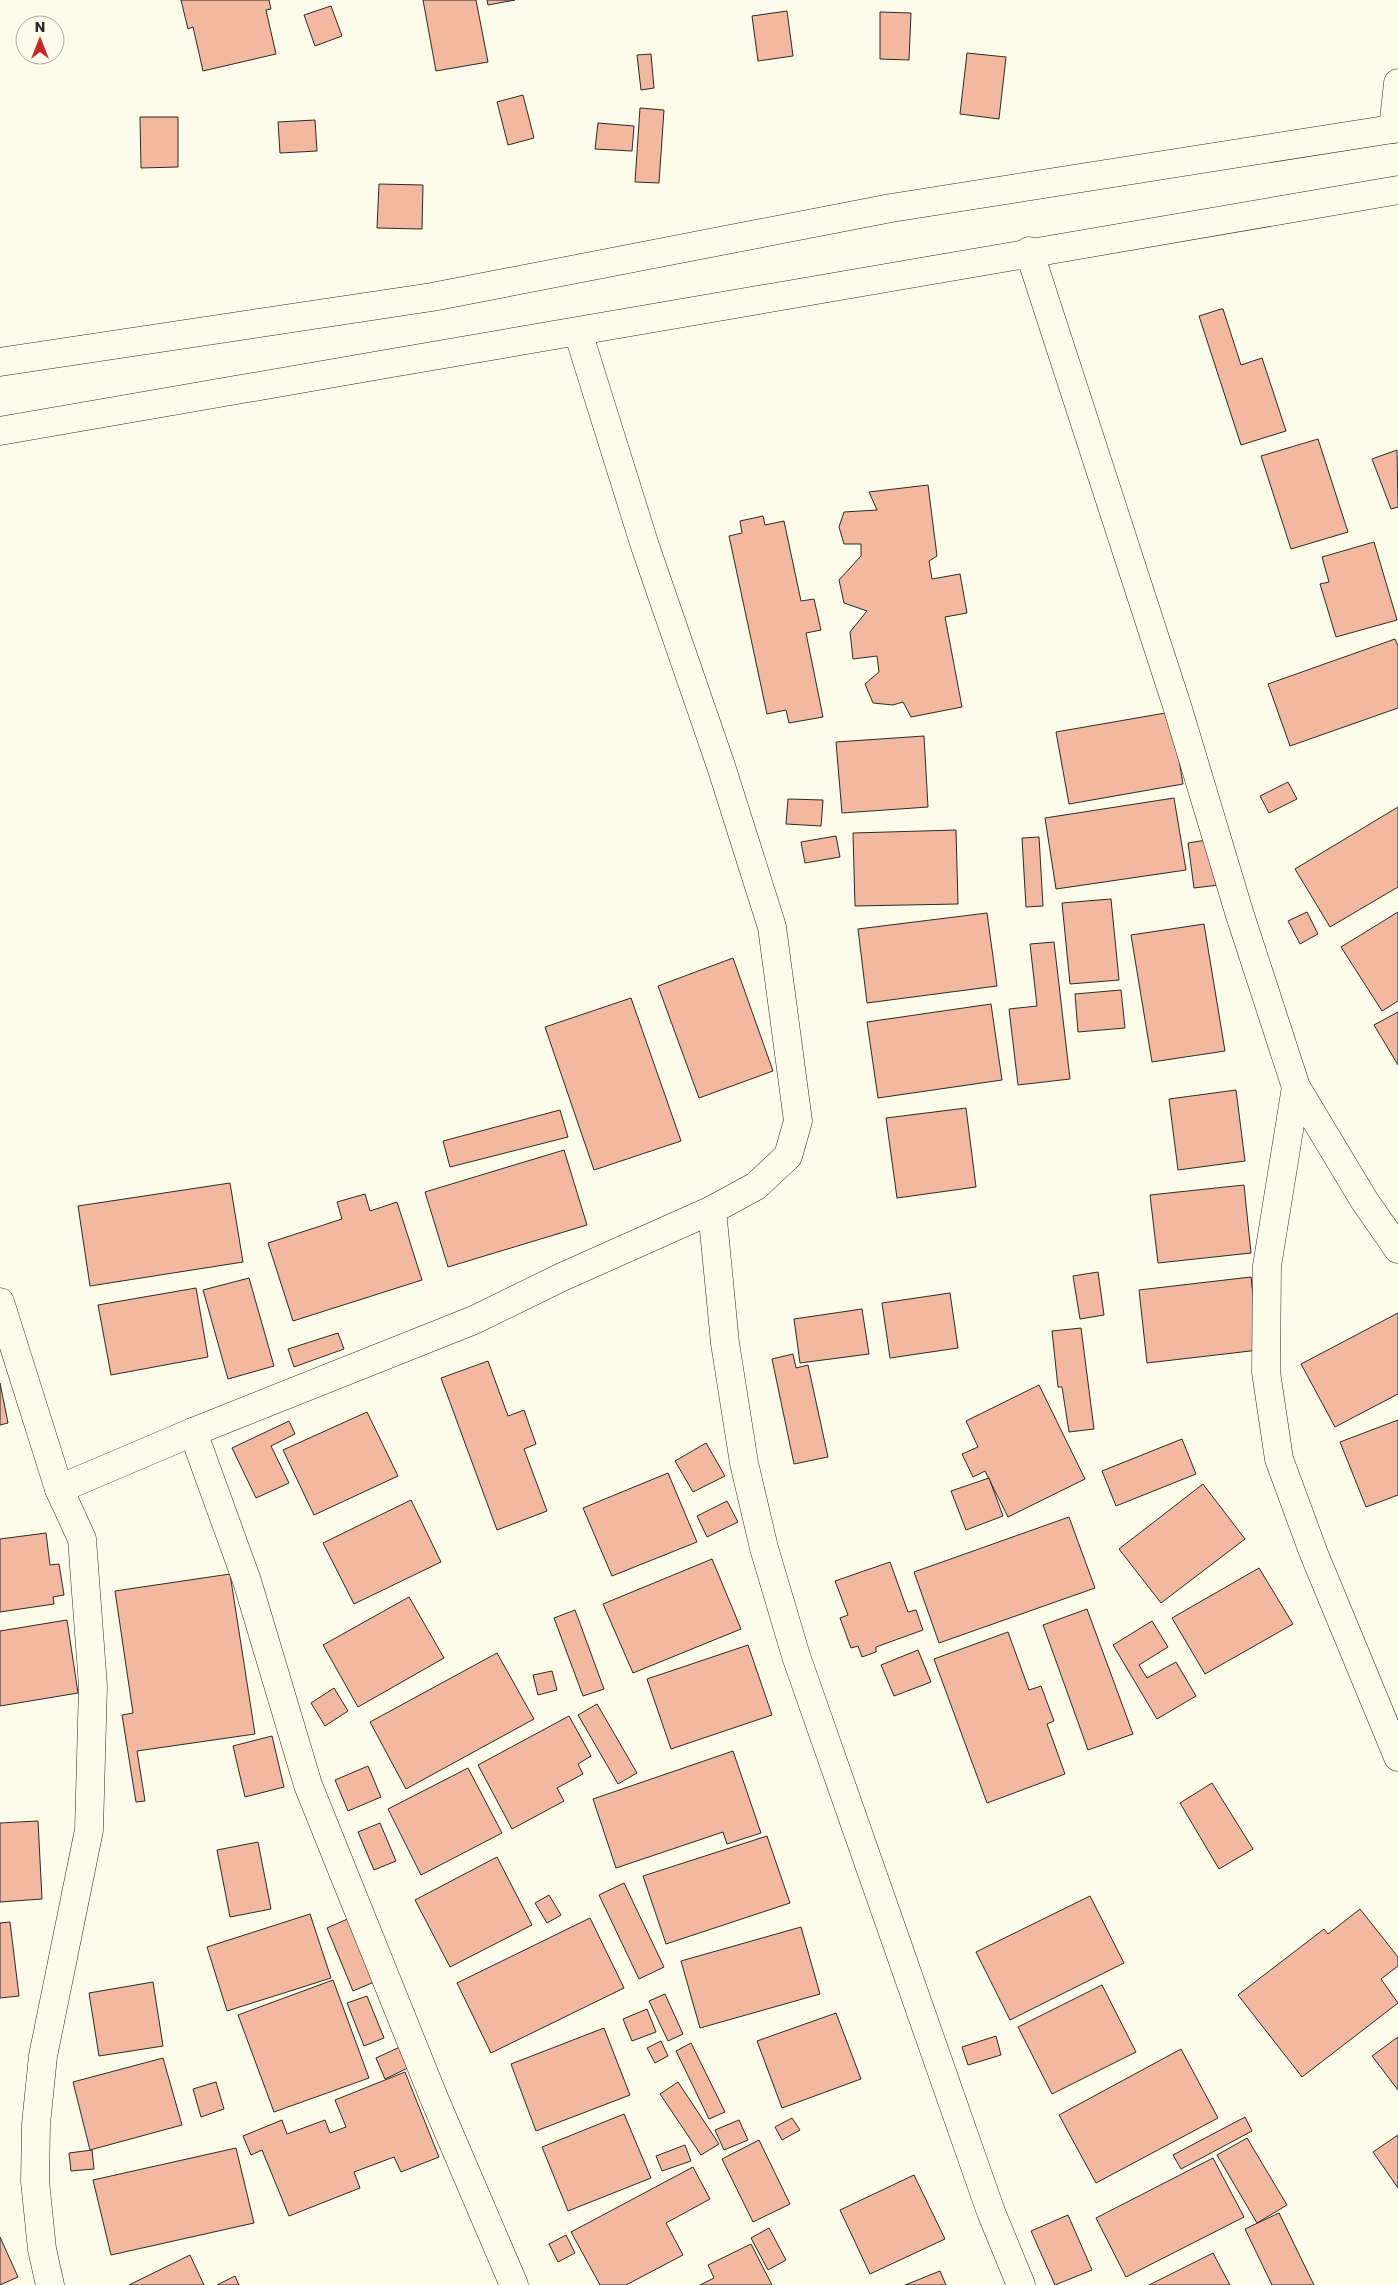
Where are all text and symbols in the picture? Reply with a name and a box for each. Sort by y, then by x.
north arrow [15,15,65,65]
text: N [35,17,45,37]

